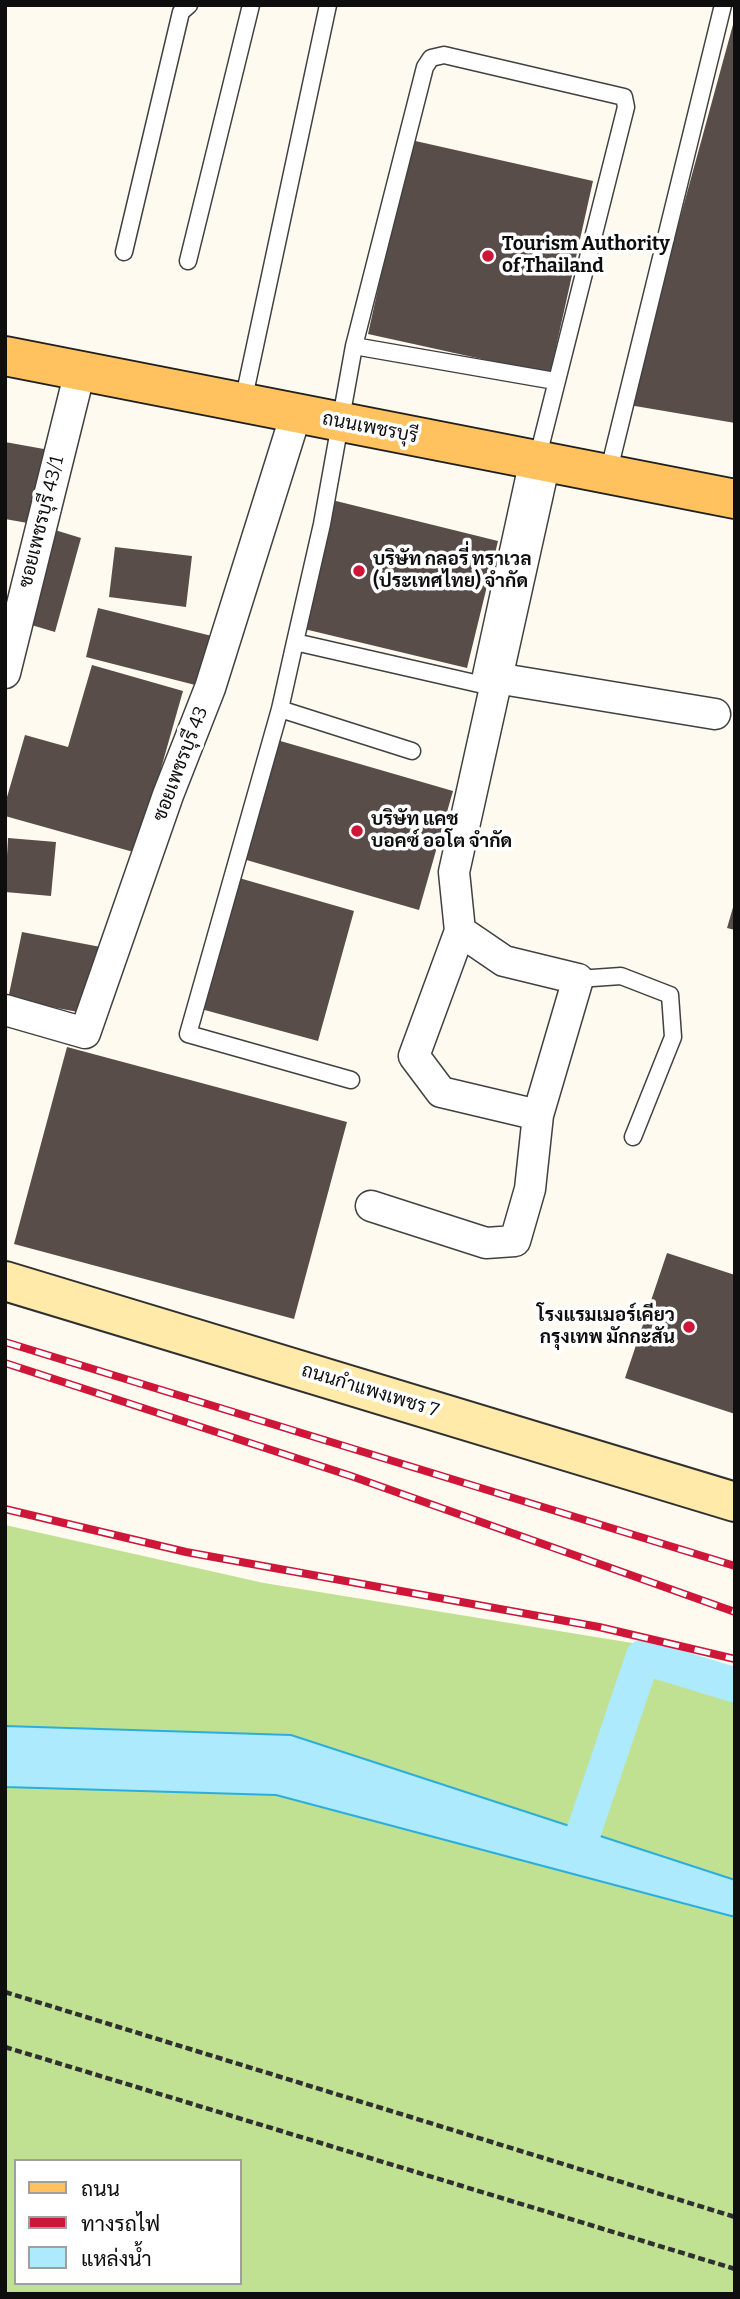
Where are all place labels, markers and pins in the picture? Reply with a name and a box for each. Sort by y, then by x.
place label: Tourism Authority of Thailand [502,234,670,278]
marker: Tourism Authority of Thailand [480,248,496,264]
place label: บริษัท กลอรี่ ทราเวล (ประเทศไทย) จำกัด [373,549,532,593]
marker: บริษัท กลอรี่ ทราเวล (ประเทศไทย) จำกัด [351,563,367,579]
place label: บริษัท แคช บอคซ์ ออโต จำกัด [371,809,512,853]
marker: บริษัท แคช บอคซ์ ออโต จำกัด [349,823,365,839]
place label: โรงแรมเมอร์เคียว กรุงเทพ มักกะสัน [537,1305,675,1349]
marker: โรงแรมเมอร์เคียว กรุงเทพ มักกะสัน [681,1319,697,1335]

